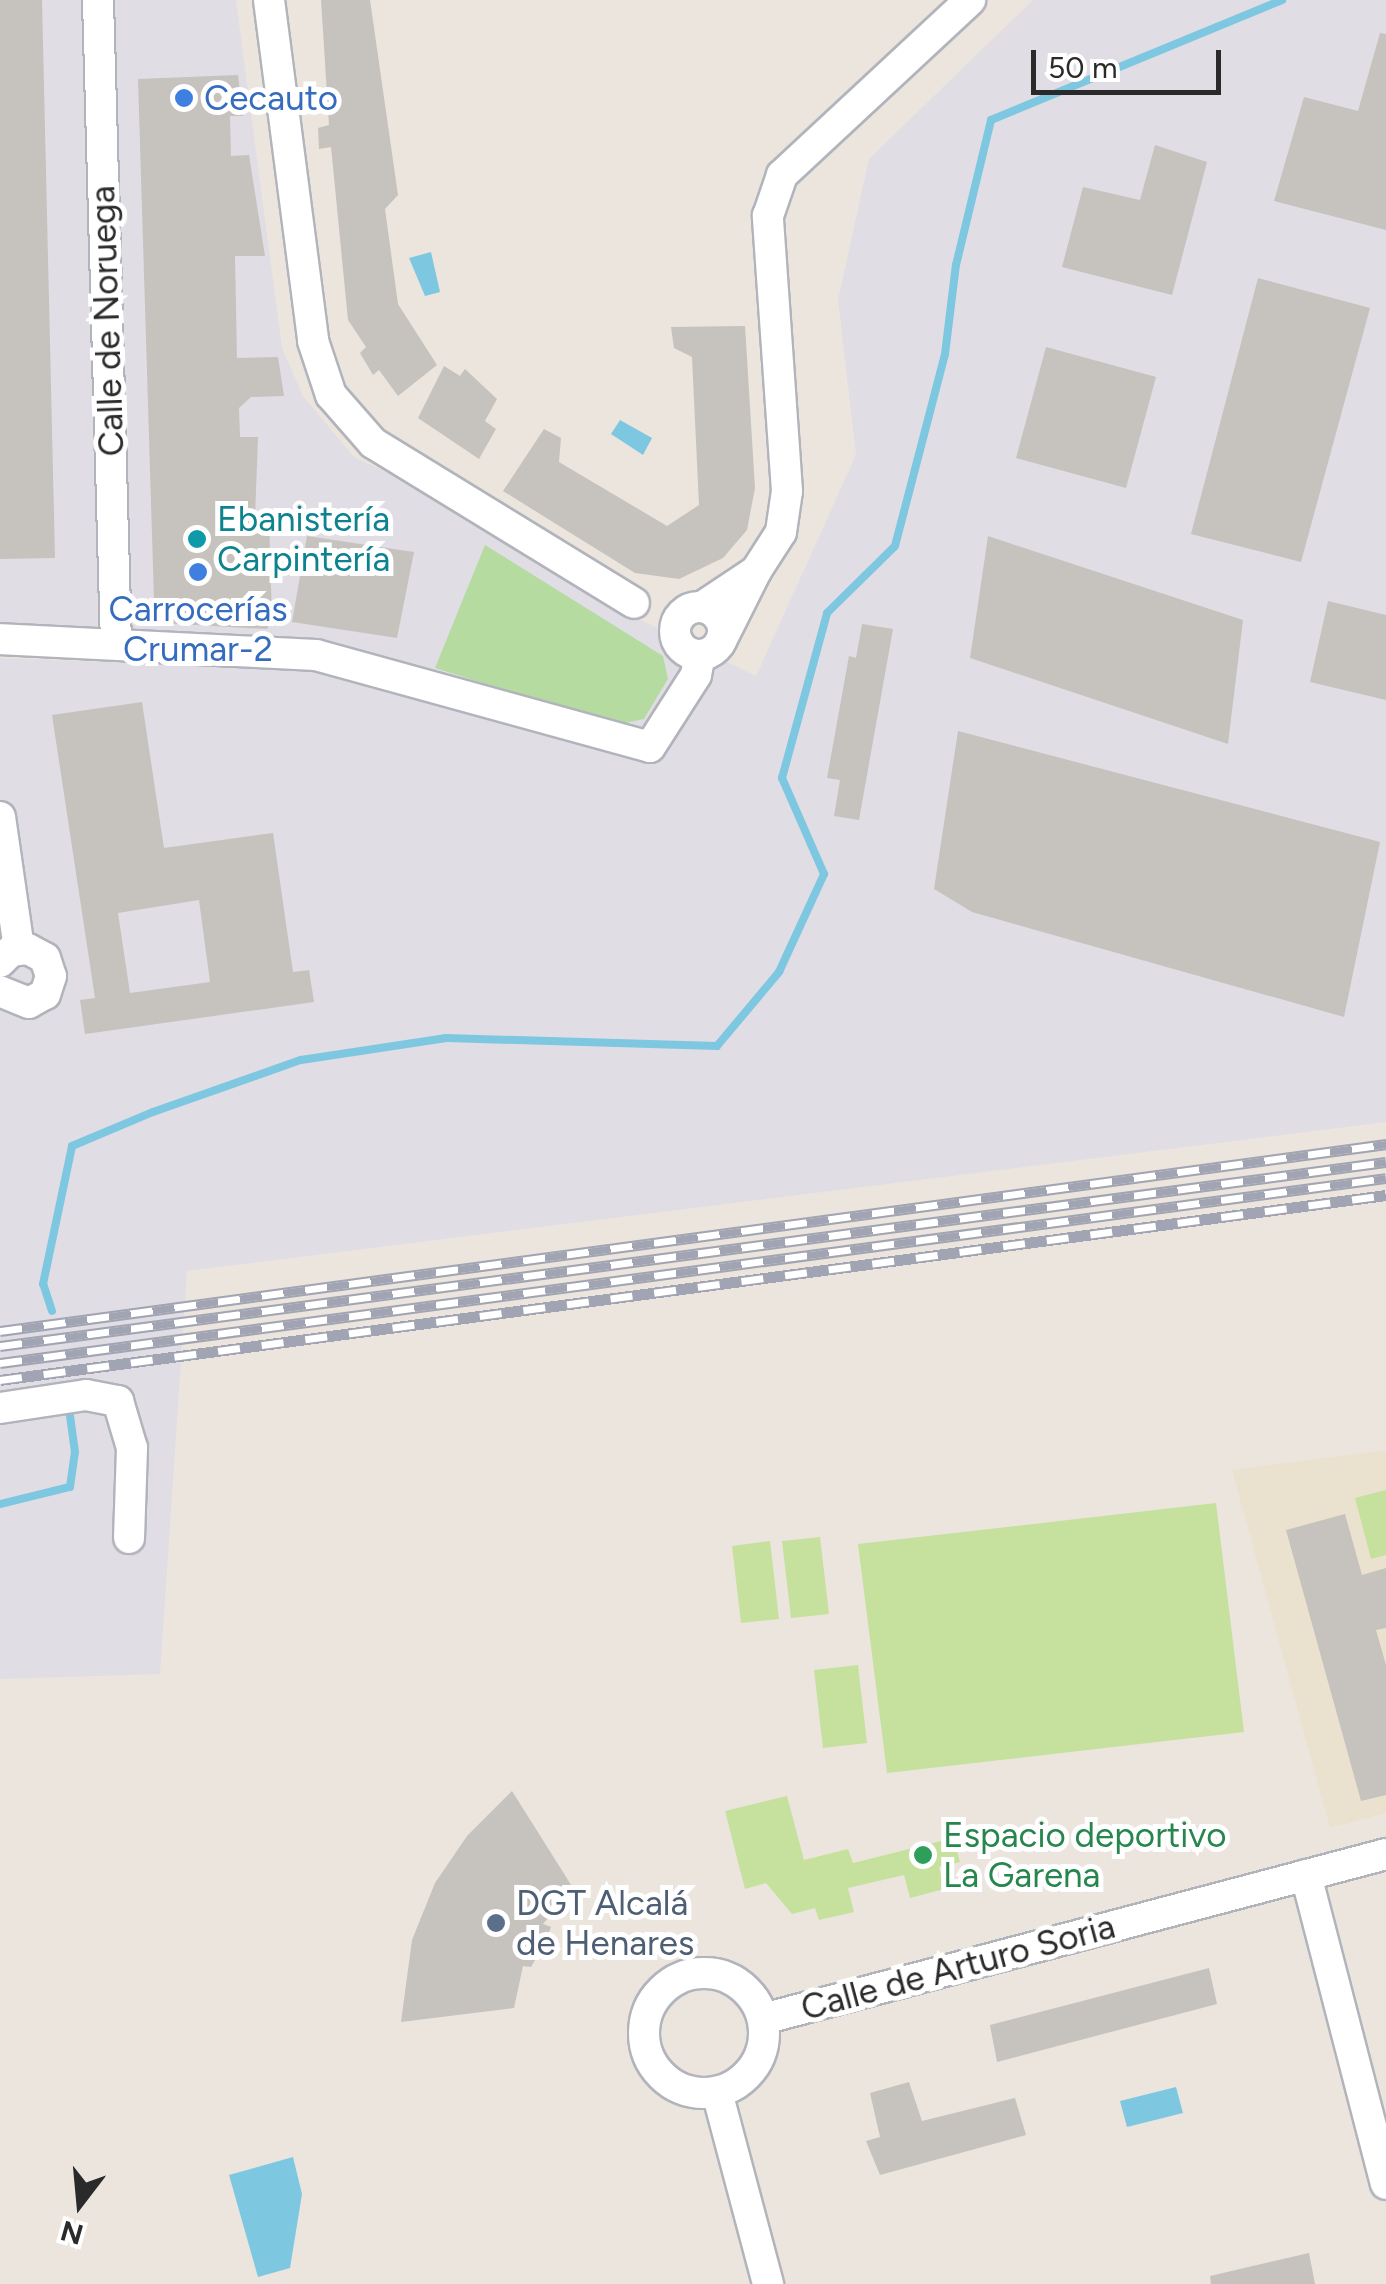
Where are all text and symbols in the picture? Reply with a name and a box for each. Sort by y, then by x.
scale bar [1036,30,1226,92]
text: 50 m [1048,49,1117,86]
place label: Cecauto [204,77,338,119]
marker: Cecauto [173,87,195,109]
street label: Calle de Noruega [81,185,133,457]
place label: Ebanistería Carpintería [217,498,390,580]
marker: Ebanistería Carpintería [186,528,208,550]
marker: Carrocerías Crumar-2 [187,561,209,583]
place label: Carrocerías Crumar-2 [108,588,288,670]
place label: Espacio deportivo La Garena [943,1814,1226,1896]
marker: Espacio deportivo La Garena [912,1844,934,1866]
place label: DGT Alcalá de Henares [516,1882,694,1964]
street label: Calle de Arturo Soria [796,1905,1120,2029]
marker: DGT Alcalá de Henares [485,1912,507,1934]
north arrow [30,2154,130,2254]
text: N [57,2214,87,2252]

